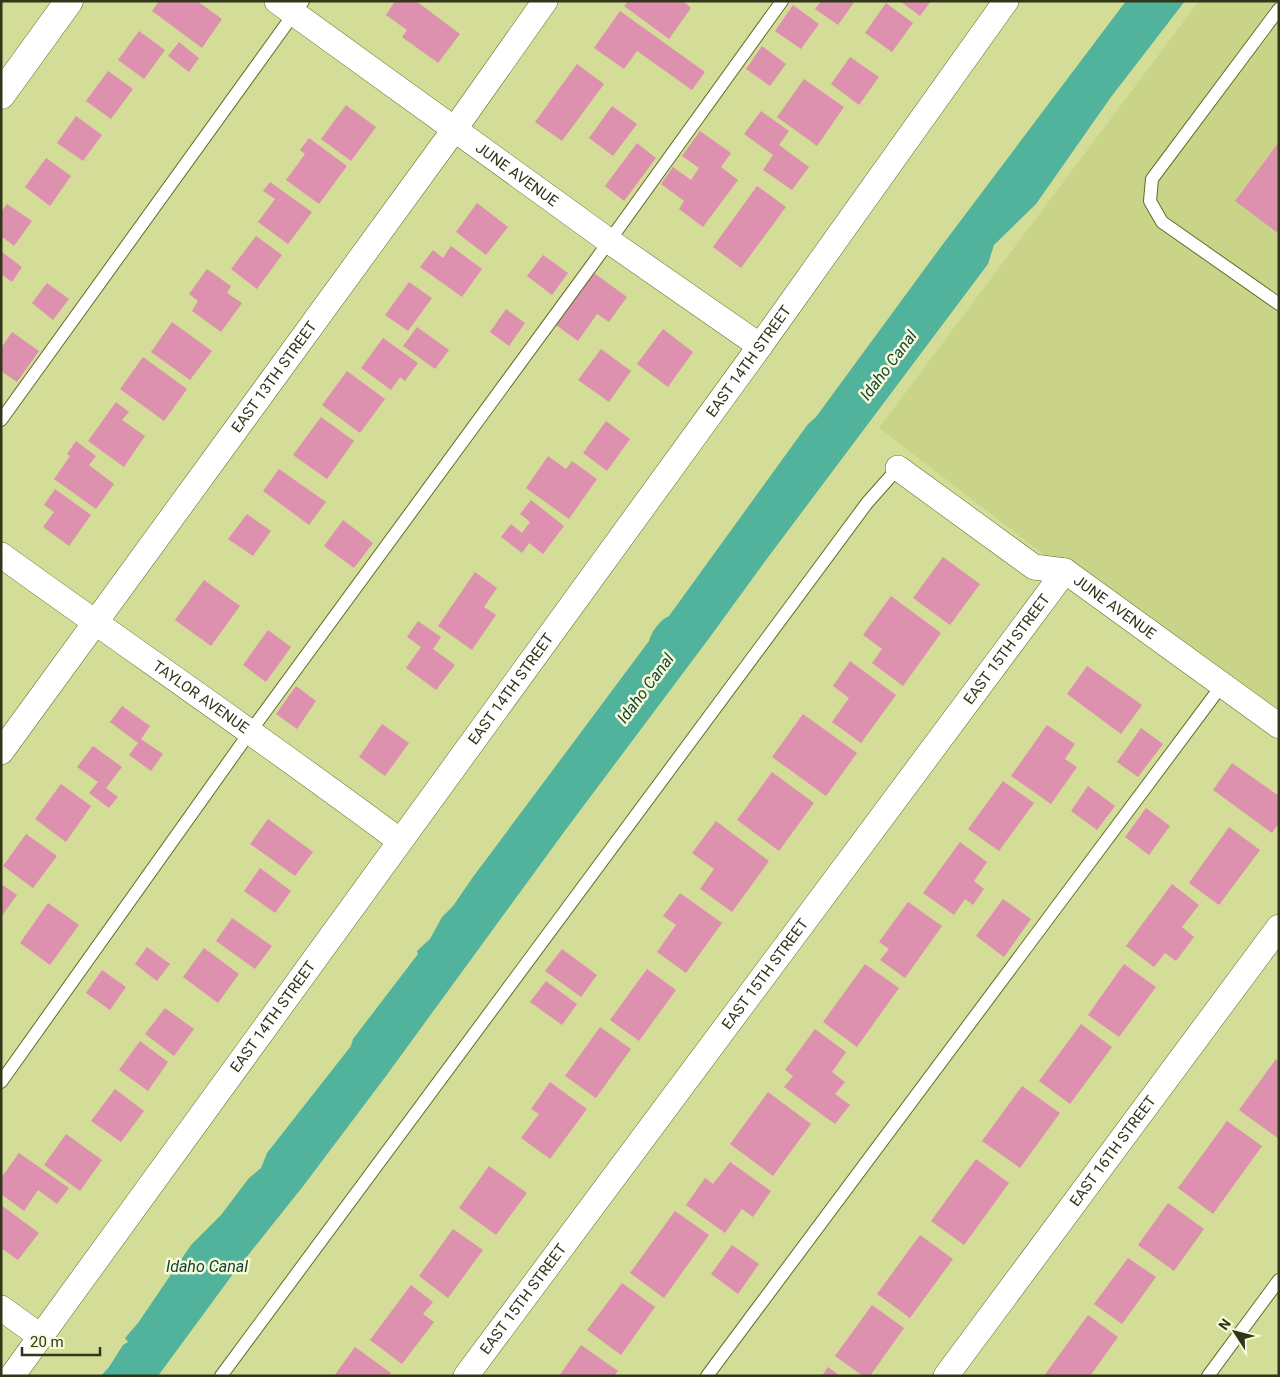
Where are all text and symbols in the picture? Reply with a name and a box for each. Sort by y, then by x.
street label: JUNE AVENUE [472,139,562,210]
street label: EAST 14TH STREET [702,302,795,421]
street label: EAST 13TH STREET [228,318,321,436]
water label: Idaho Canal [856,327,921,404]
street label: JUNE AVENUE [1070,571,1160,643]
street label: EAST 15TH STREET [960,590,1054,708]
street label: EAST 14TH STREET [464,630,557,748]
water label: Idaho Canal [613,650,678,727]
street label: TAYLOR AVENUE [149,657,253,737]
street label: EAST 15TH STREET [718,915,812,1033]
street label: EAST 14TH STREET [226,958,319,1076]
street label: EAST 16TH STREET [1066,1092,1160,1210]
street label: EAST 15TH STREET [476,1240,570,1358]
water label: Idaho Canal [166,1257,248,1276]
north arrow [1210,1307,1260,1357]
text: N [1215,1316,1234,1333]
scale bar [22,1324,100,1356]
text: 20 m [30,1333,64,1351]

